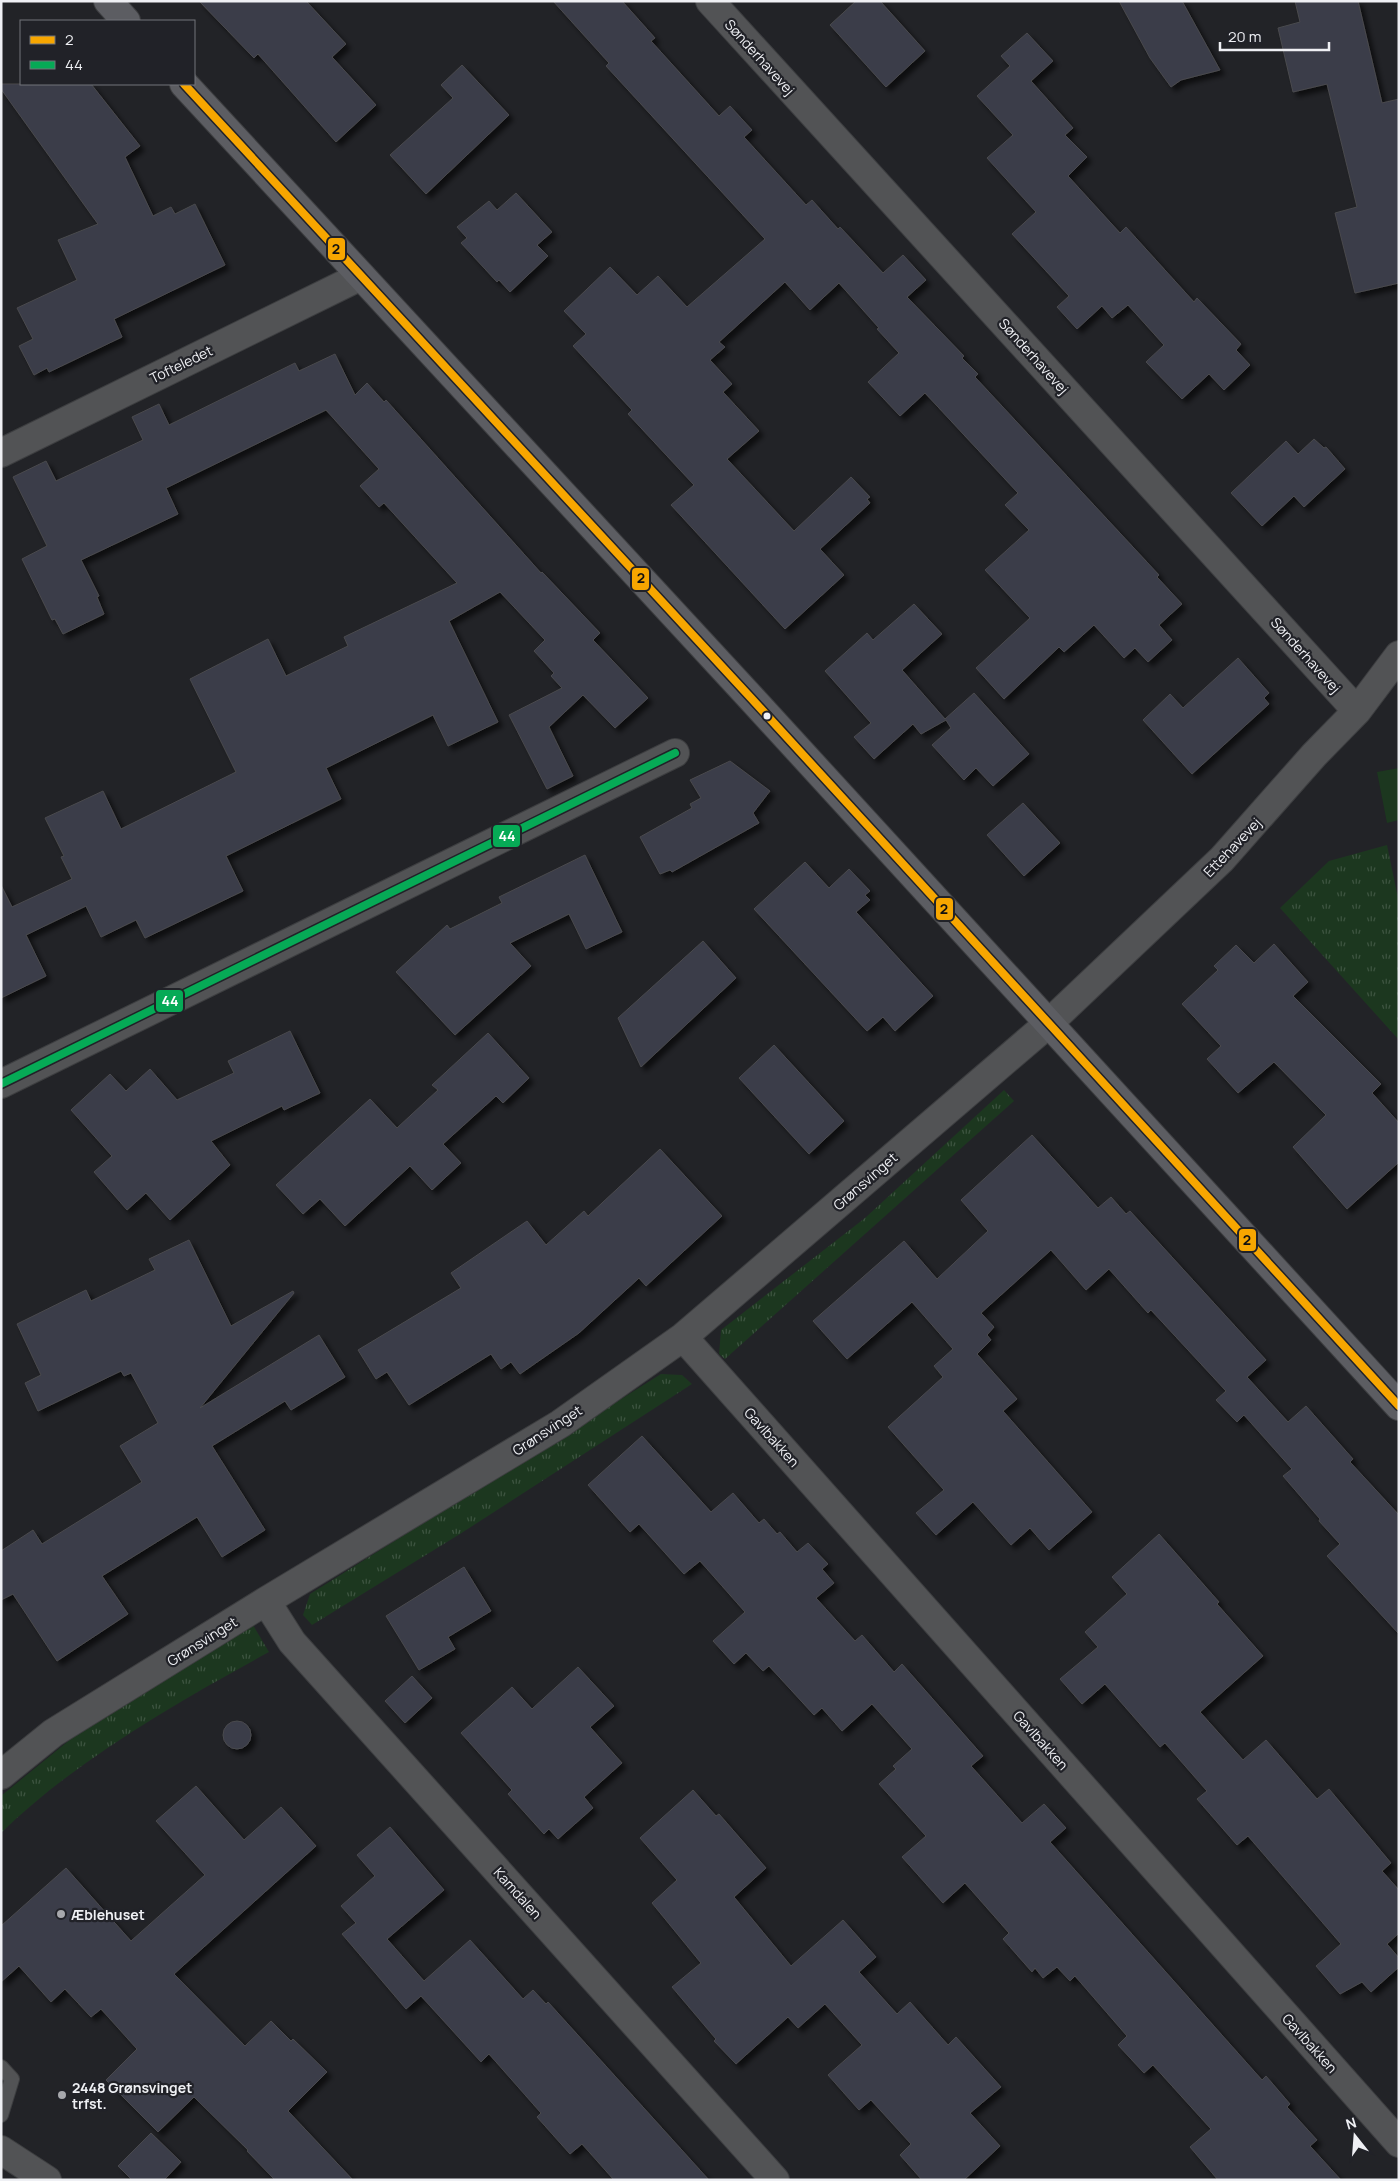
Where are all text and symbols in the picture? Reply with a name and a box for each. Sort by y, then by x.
street label: Sønderhavevej [721,15,799,99]
legend [20,20,195,85]
scale bar [1220,20,1329,52]
text: 20 m [1228,26,1261,47]
text: 2 [65,29,74,50]
text: 44 [65,54,83,75]
line badge: 2 [327,237,346,261]
text: 2 [332,239,340,258]
street label: Sønderhavevej [995,314,1073,398]
street label: Tofteledet [146,340,216,387]
line badge: 2 [631,567,650,591]
text: 2 [637,568,645,587]
street label: Sønderhavevej [1267,613,1345,697]
unlabelled marker [762,711,772,721]
street label: Ettehavevej [1199,813,1265,881]
line badge: 44 [492,824,521,848]
text: 44 [499,826,515,845]
line badge: 2 [935,897,954,921]
text: 2 [940,899,948,918]
line badge: 44 [155,989,184,1013]
text: 44 [162,991,178,1010]
street label: Grønsvinget [829,1148,901,1214]
line badge: 2 [1238,1228,1257,1252]
text: 2 [1243,1230,1251,1249]
street label: Grønsvinget [509,1400,586,1460]
street label: Gavlbakken [740,1403,804,1471]
street label: Grønsvinget [163,1612,241,1670]
street label: Gavlbakken [1009,1706,1073,1774]
street label: Kamdalen [490,1863,546,1923]
place label: Æblehuset [71,1905,145,1924]
marker: Æblehuset [55,1908,67,1920]
street label: Gavlbakken [1278,2009,1342,2077]
place label: 2448 Grønsvinget trfst. [72,2078,192,2113]
marker: 2448 Grønsvinget trfst. [56,2089,68,2101]
north arrow [1330,2111,1380,2161]
text: N [1343,2113,1359,2134]

